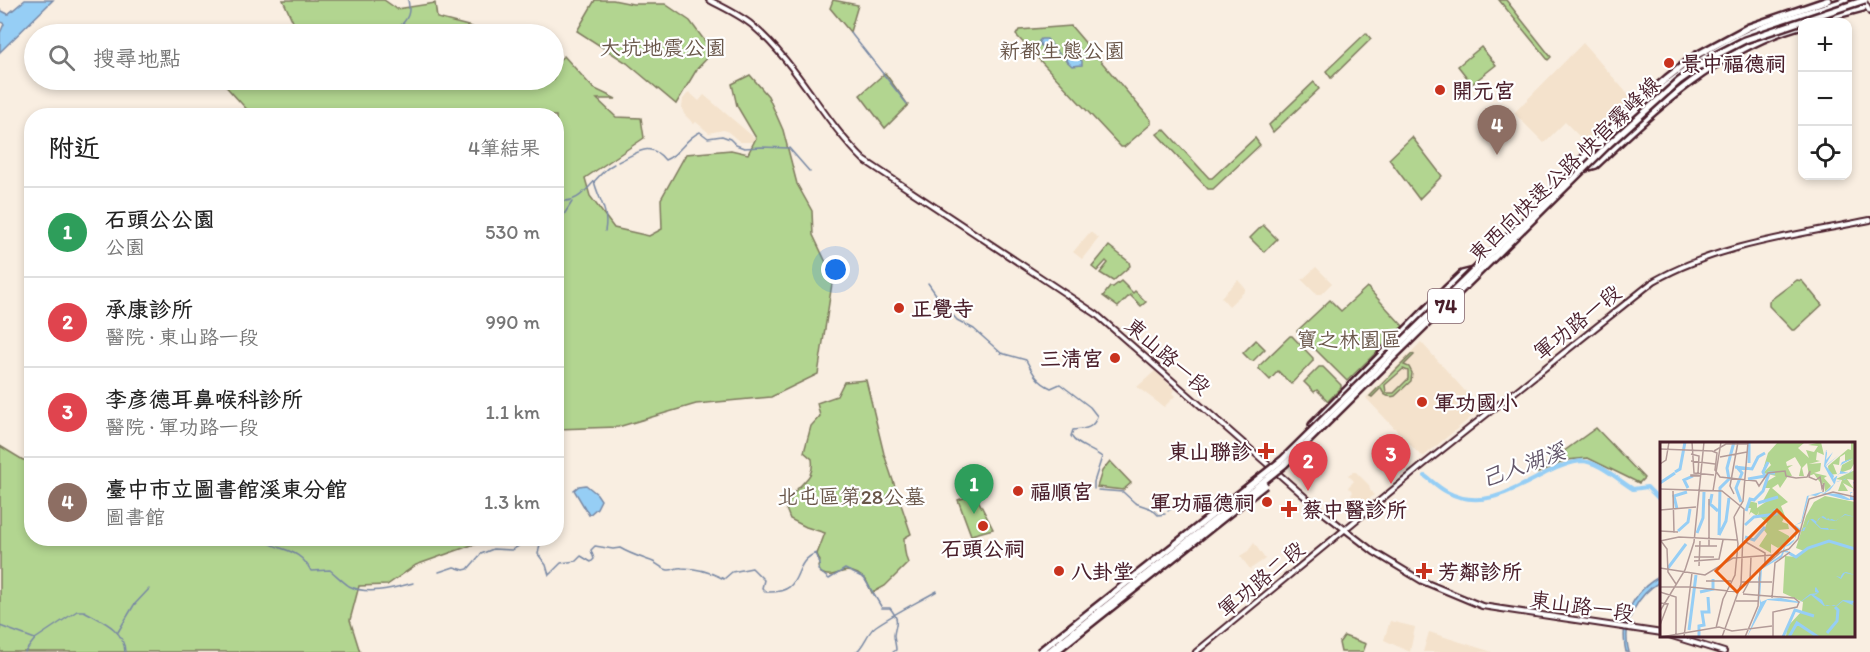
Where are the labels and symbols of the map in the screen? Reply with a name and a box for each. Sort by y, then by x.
park label: 大坑地震公園 [600,35,726,60]
park label: 新都生態公園 [999,38,1125,63]
place label: 景中福德祠 [1681,51,1786,76]
marker: 景中福德祠 [1662,56,1676,70]
street label: 東西向快速公路 快官霧峰線 [1463,71,1665,267]
place label: 開元宮 [1452,78,1515,103]
marker: 開元宮 [1433,83,1447,97]
pin: 4 [1478,106,1516,155]
your location [821,255,850,284]
street label: 軍功路一段 [1528,279,1626,365]
road number: 74 [1428,289,1464,323]
place label: 正覺寺 [911,296,974,321]
marker: 正覺寺 [892,301,906,315]
street label: 東山路一段 [1120,312,1216,400]
park label: 寶之林園區 [1297,327,1402,352]
place label: 三清宮 [1040,346,1103,371]
marker: 三清宮 [1108,351,1122,365]
place label: 軍功國小 [1434,390,1518,415]
marker: 軍功國小 [1415,395,1429,409]
pin: 3 [1372,434,1410,484]
water label: 己人湖溪 [1477,437,1570,493]
place label: 東山聯診 [1168,439,1252,464]
marker: 東山聯診 [1257,442,1275,460]
pin: 2 [1288,442,1328,491]
inset map [1660,442,1855,637]
pin: 1 [954,464,994,514]
place label: 福順宮 [1030,479,1093,504]
park label: 北屯區第28公墓 [777,484,925,509]
marker: 福順宮 [1011,484,1025,498]
place label: 軍功福德祠 [1150,490,1255,515]
marker: 軍功福德祠 [1260,495,1274,509]
place label: 蔡中醫診所 [1302,497,1407,522]
marker: 蔡中醫診所 [1280,500,1298,518]
marker: 石頭公祠 [976,519,990,533]
place label: 石頭公祠 [941,536,1025,561]
street label: 軍功路二段 [1213,536,1309,622]
place label: 八卦堂 [1071,559,1134,584]
place label: 芳鄰診所 [1438,559,1522,584]
marker: 芳鄰診所 [1415,562,1433,580]
marker: 八卦堂 [1052,564,1066,578]
street label: 東山路一段 [1528,586,1636,626]

